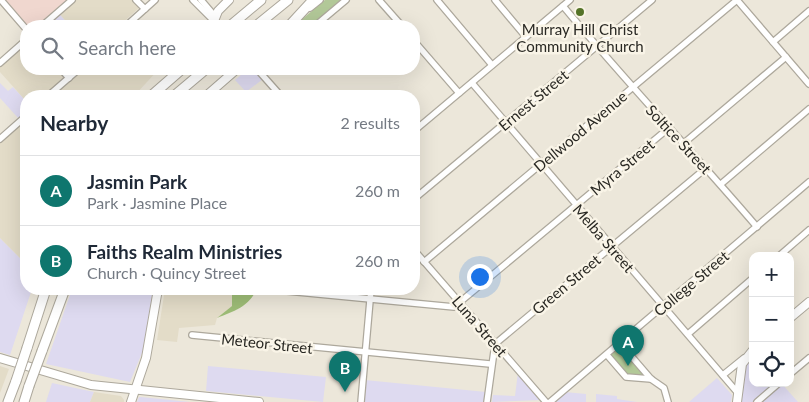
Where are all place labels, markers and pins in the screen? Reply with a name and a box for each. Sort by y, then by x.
marker: Murray Hill Christ Community Church [574,6,586,18]
place label: Murray Hill Christ Community Church [516,20,644,55]
pin: A [612,325,644,366]
pin: B [329,351,361,392]

